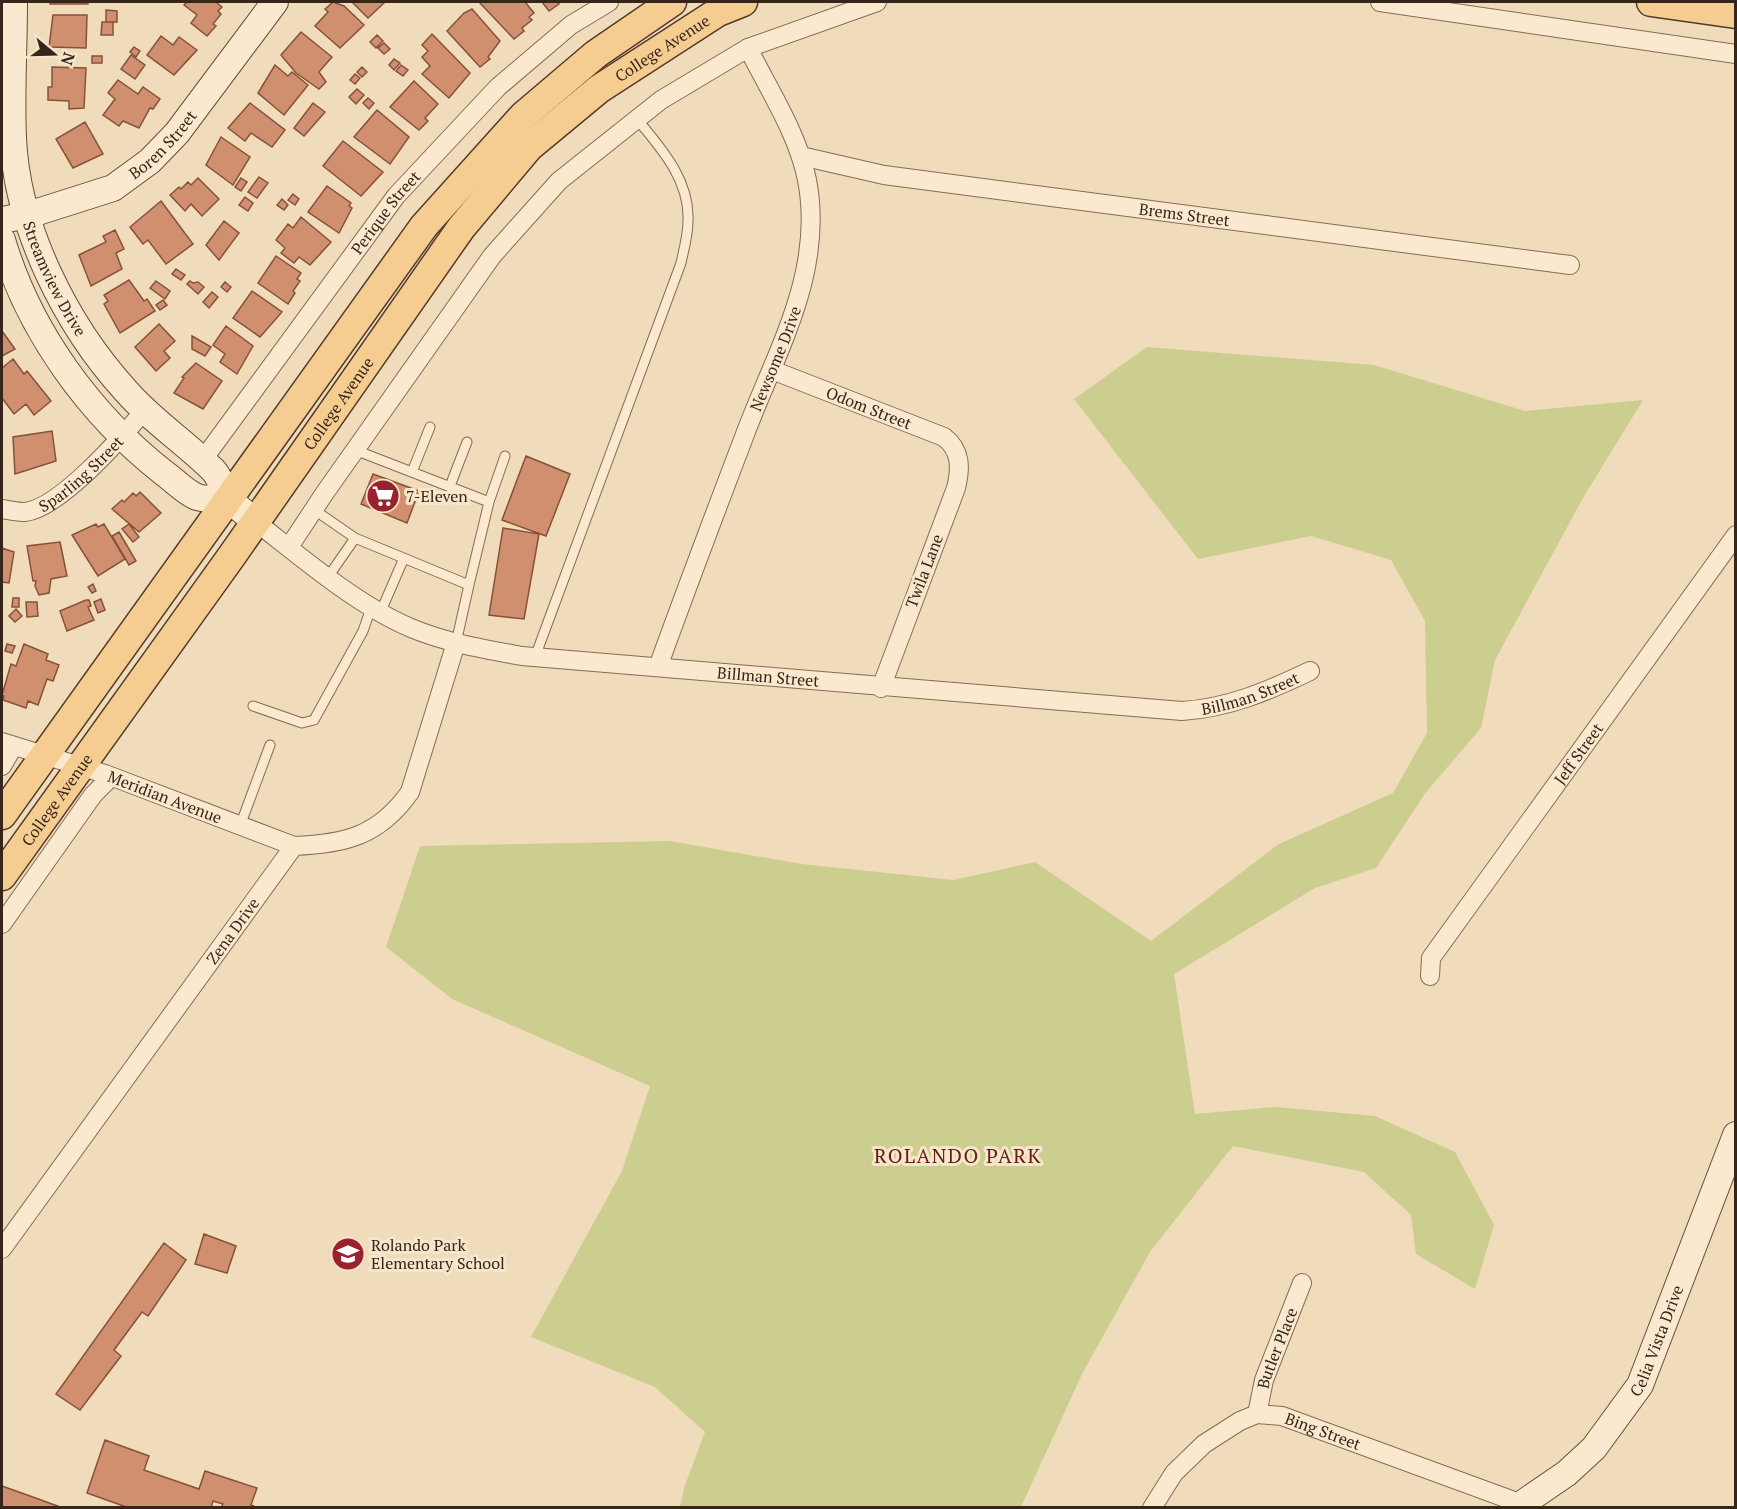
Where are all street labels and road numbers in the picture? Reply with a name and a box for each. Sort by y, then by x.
street label: College Avenue [610,9,714,87]
street label: Boren Street [124,105,202,184]
street label: Perique Street [346,166,425,259]
street label: Brems Street [1138,198,1231,231]
street label: Streamview Drive [18,218,92,340]
street label: Newsome Drive [744,303,806,414]
street label: College Avenue [298,353,379,454]
street label: Odom Street [823,381,915,434]
street label: Sparling Street [35,431,128,517]
street label: Twila Lane [900,531,948,611]
street label: Billman Street [716,661,820,692]
street label: Billman Street [1200,667,1303,720]
street label: Jeff Street [1549,718,1608,789]
street label: College Avenue [16,749,98,850]
street label: Meridian Avenue [105,765,225,829]
street label: Zena Drive [201,893,264,968]
street label: Celia Vista Drive [1624,1282,1688,1401]
street label: Butler Place [1252,1304,1302,1391]
street label: Bing Street [1282,1407,1364,1455]

